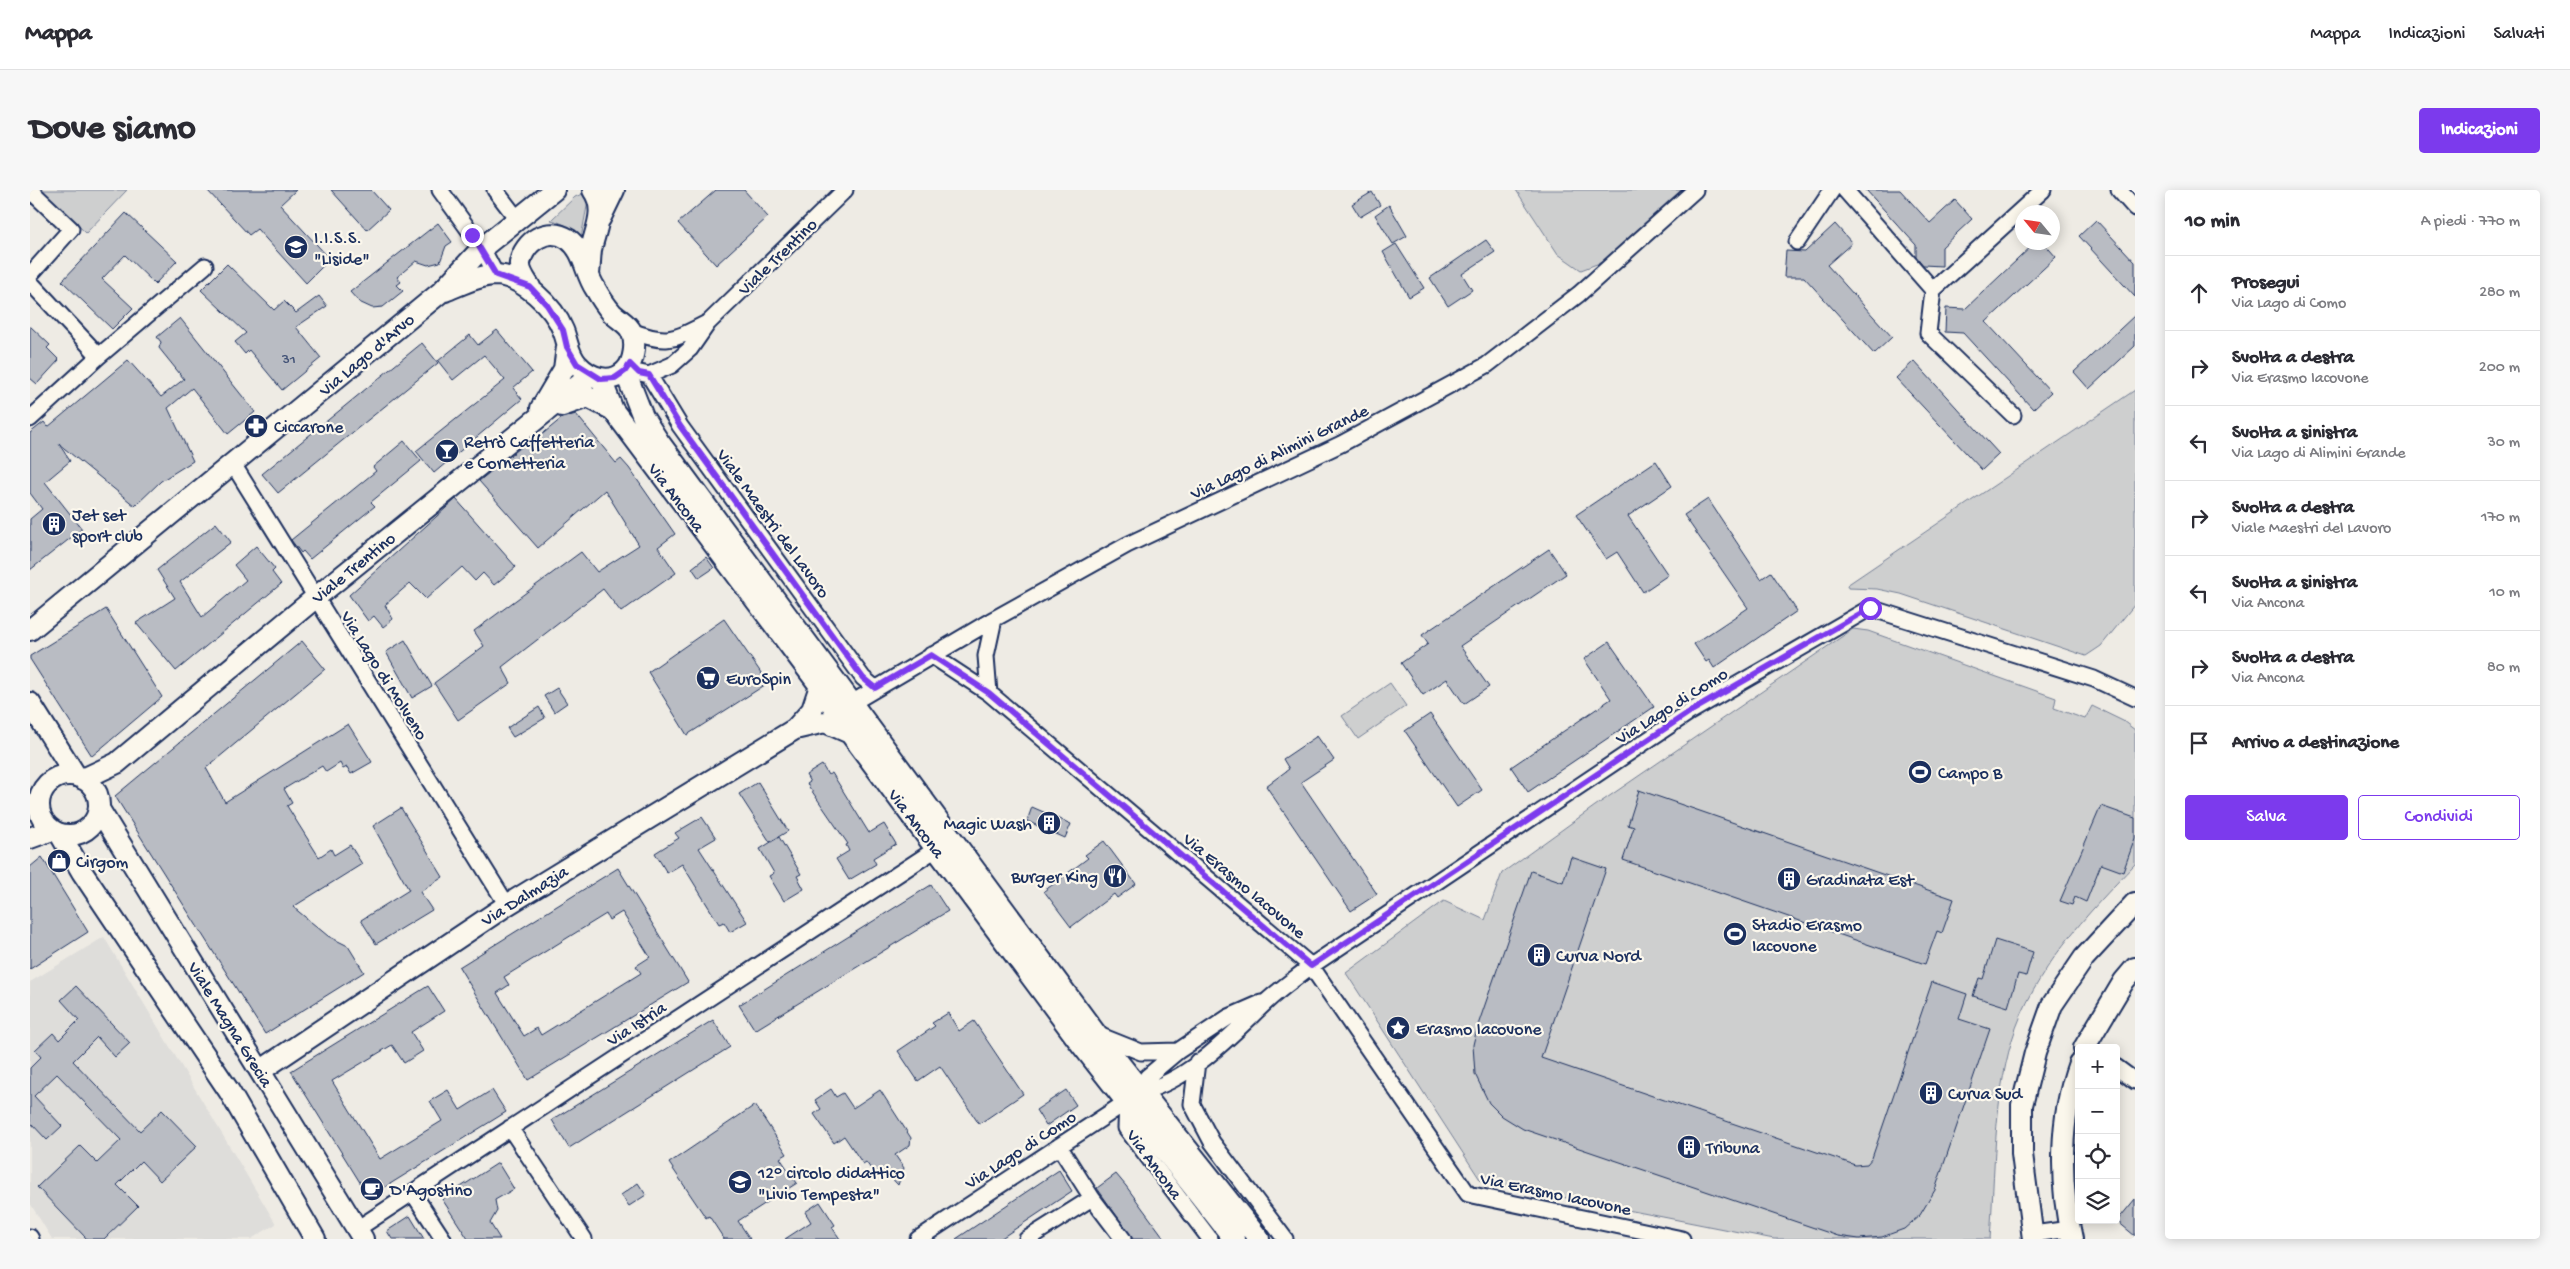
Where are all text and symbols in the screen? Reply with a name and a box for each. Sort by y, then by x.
text: Mappa [25,20,92,49]
text: Mappa [2310,24,2360,45]
text: Indicazioni [2388,24,2466,45]
text: Salvati [2494,24,2545,45]
button: Indicazioni [2419,108,2540,153]
text: Dove siamo [30,110,196,151]
north arrow [2015,205,2060,250]
text: 10 min [2185,210,2240,235]
text: A piedi · 770 m [2421,213,2520,232]
street label: Viale Trentino [734,215,823,301]
route end [461,224,484,247]
place label: I.I.S.S. "Liside" [314,229,370,271]
school or university icon: I.I.S.S. "Liside" [283,234,309,260]
text: Prosegui [2232,272,2300,295]
icon: ahead [2185,279,2213,307]
text: 280 m [2479,284,2520,303]
text: Via Lago di Como [2232,295,2346,314]
street label: Via Lago d'Arvo [315,310,420,403]
text: Svolta a destra [2232,347,2354,370]
house number: 31 [281,351,296,369]
icon: right [2185,354,2213,382]
text: 200 m [2479,359,2520,378]
text: Via Erasmo Iacovone [2232,370,2369,389]
street label: Via Lago di Alimini Grande [1187,401,1373,506]
pharmacy icon: Ciccarone [243,413,269,439]
place label: Ciccarone [274,418,344,439]
text: Svolta a sinistra [2232,422,2357,445]
icon: left [2185,429,2213,457]
place label: Retrò Caffetteria e Cornetteria [464,433,595,475]
text: 30 m [2487,434,2520,453]
bar icon: Retrò Caffetteria e Cornetteria [434,438,460,464]
street label: Viale Maestri del Lavoro [710,445,833,603]
text: Via Lago di Alimini Grande [2232,445,2406,464]
street label: Via Ancona [642,459,708,538]
text: Svolta a destra [2232,497,2354,520]
icon: right [2185,504,2213,532]
place label: Jet set sport club [72,506,143,548]
text: 170 m [2481,509,2520,528]
building icon: Jet set sport club [41,511,67,537]
text: Viale Maestri del Lavoro [2232,520,2391,539]
street label: Viale Trentino [308,529,401,610]
text: Svolta a sinistra [2232,572,2357,595]
icon: left [2185,579,2213,607]
text: 10 m [2489,584,2520,603]
text: Via Ancona [2232,595,2304,614]
route start [1859,597,1882,620]
street label: Via Lago di Molveno [334,607,431,745]
text: Svolta a destra [2232,647,2354,670]
icon: right [2185,654,2213,682]
text: 80 m [2487,659,2520,678]
street label: Via Lago di Como [1611,664,1732,751]
supermarket icon: EuroSpin [695,665,721,691]
place label: EuroSpin [726,670,791,691]
text: Via Ancona [2232,670,2304,689]
icon: arrive [2185,729,2213,757]
text: Arrivo a destinazione [2232,732,2399,755]
sports icon: Campo B [1907,759,1933,785]
place label: Campo B [1938,764,2003,785]
street label: Via Ancona [882,785,948,864]
button: Salva [2185,795,2348,840]
button: Condividi [2358,795,2520,840]
building icon: Magic Wash [1036,810,1062,836]
place label: Magic Wash [943,815,1032,836]
street label: Via Erasmo Iacovone [1177,829,1310,945]
shop icon: Cirgom [46,848,72,874]
place label: Cirgom [76,853,129,874]
street label: Via Dalmazia [477,862,573,933]
restaurant icon: Burger King [1102,863,1128,889]
building icon: Gradinata Est [1776,866,1802,892]
place label: Burger King [1010,868,1098,889]
place label: Gradinata Est [1806,871,1915,892]
place label: Stadio Erasmo Iacovone [1752,916,1862,958]
sports icon: Stadio Erasmo Iacovone [1722,921,1748,947]
building icon: Curva Nord [1526,942,1552,968]
place label: Curva Nord [1556,947,1642,968]
street label: Viale Magna Grecia [181,958,276,1093]
street label: Via Istria [603,998,672,1053]
place icon: Erasmo Iacovone [1385,1015,1411,1041]
place label: Erasmo Iacovone [1416,1020,1542,1041]
map controls [2075,1044,2120,1224]
button: + [2075,1044,2120,1089]
building icon: Curva Sud [1918,1080,1944,1106]
place label: Curva Sud [1948,1085,2024,1106]
button: − [2075,1089,2120,1134]
street label: Via Lago di Como [961,1107,1081,1195]
street label: Via Ancona [1120,1126,1186,1205]
building icon: Tribuna [1676,1134,1702,1160]
button: locate [2075,1134,2120,1179]
place label: Tribuna [1705,1139,1761,1160]
place label: 12° circolo didattico "Livio Tempesta" [757,1164,905,1206]
school or university icon: 12° circolo didattico "Livio Tempesta" [727,1169,753,1195]
street label: Via Erasmo Iacovone [1477,1169,1634,1222]
cafe icon: D'Agostino [359,1176,385,1202]
button: layers [2075,1179,2120,1224]
place label: D'Agostino [389,1181,472,1202]

